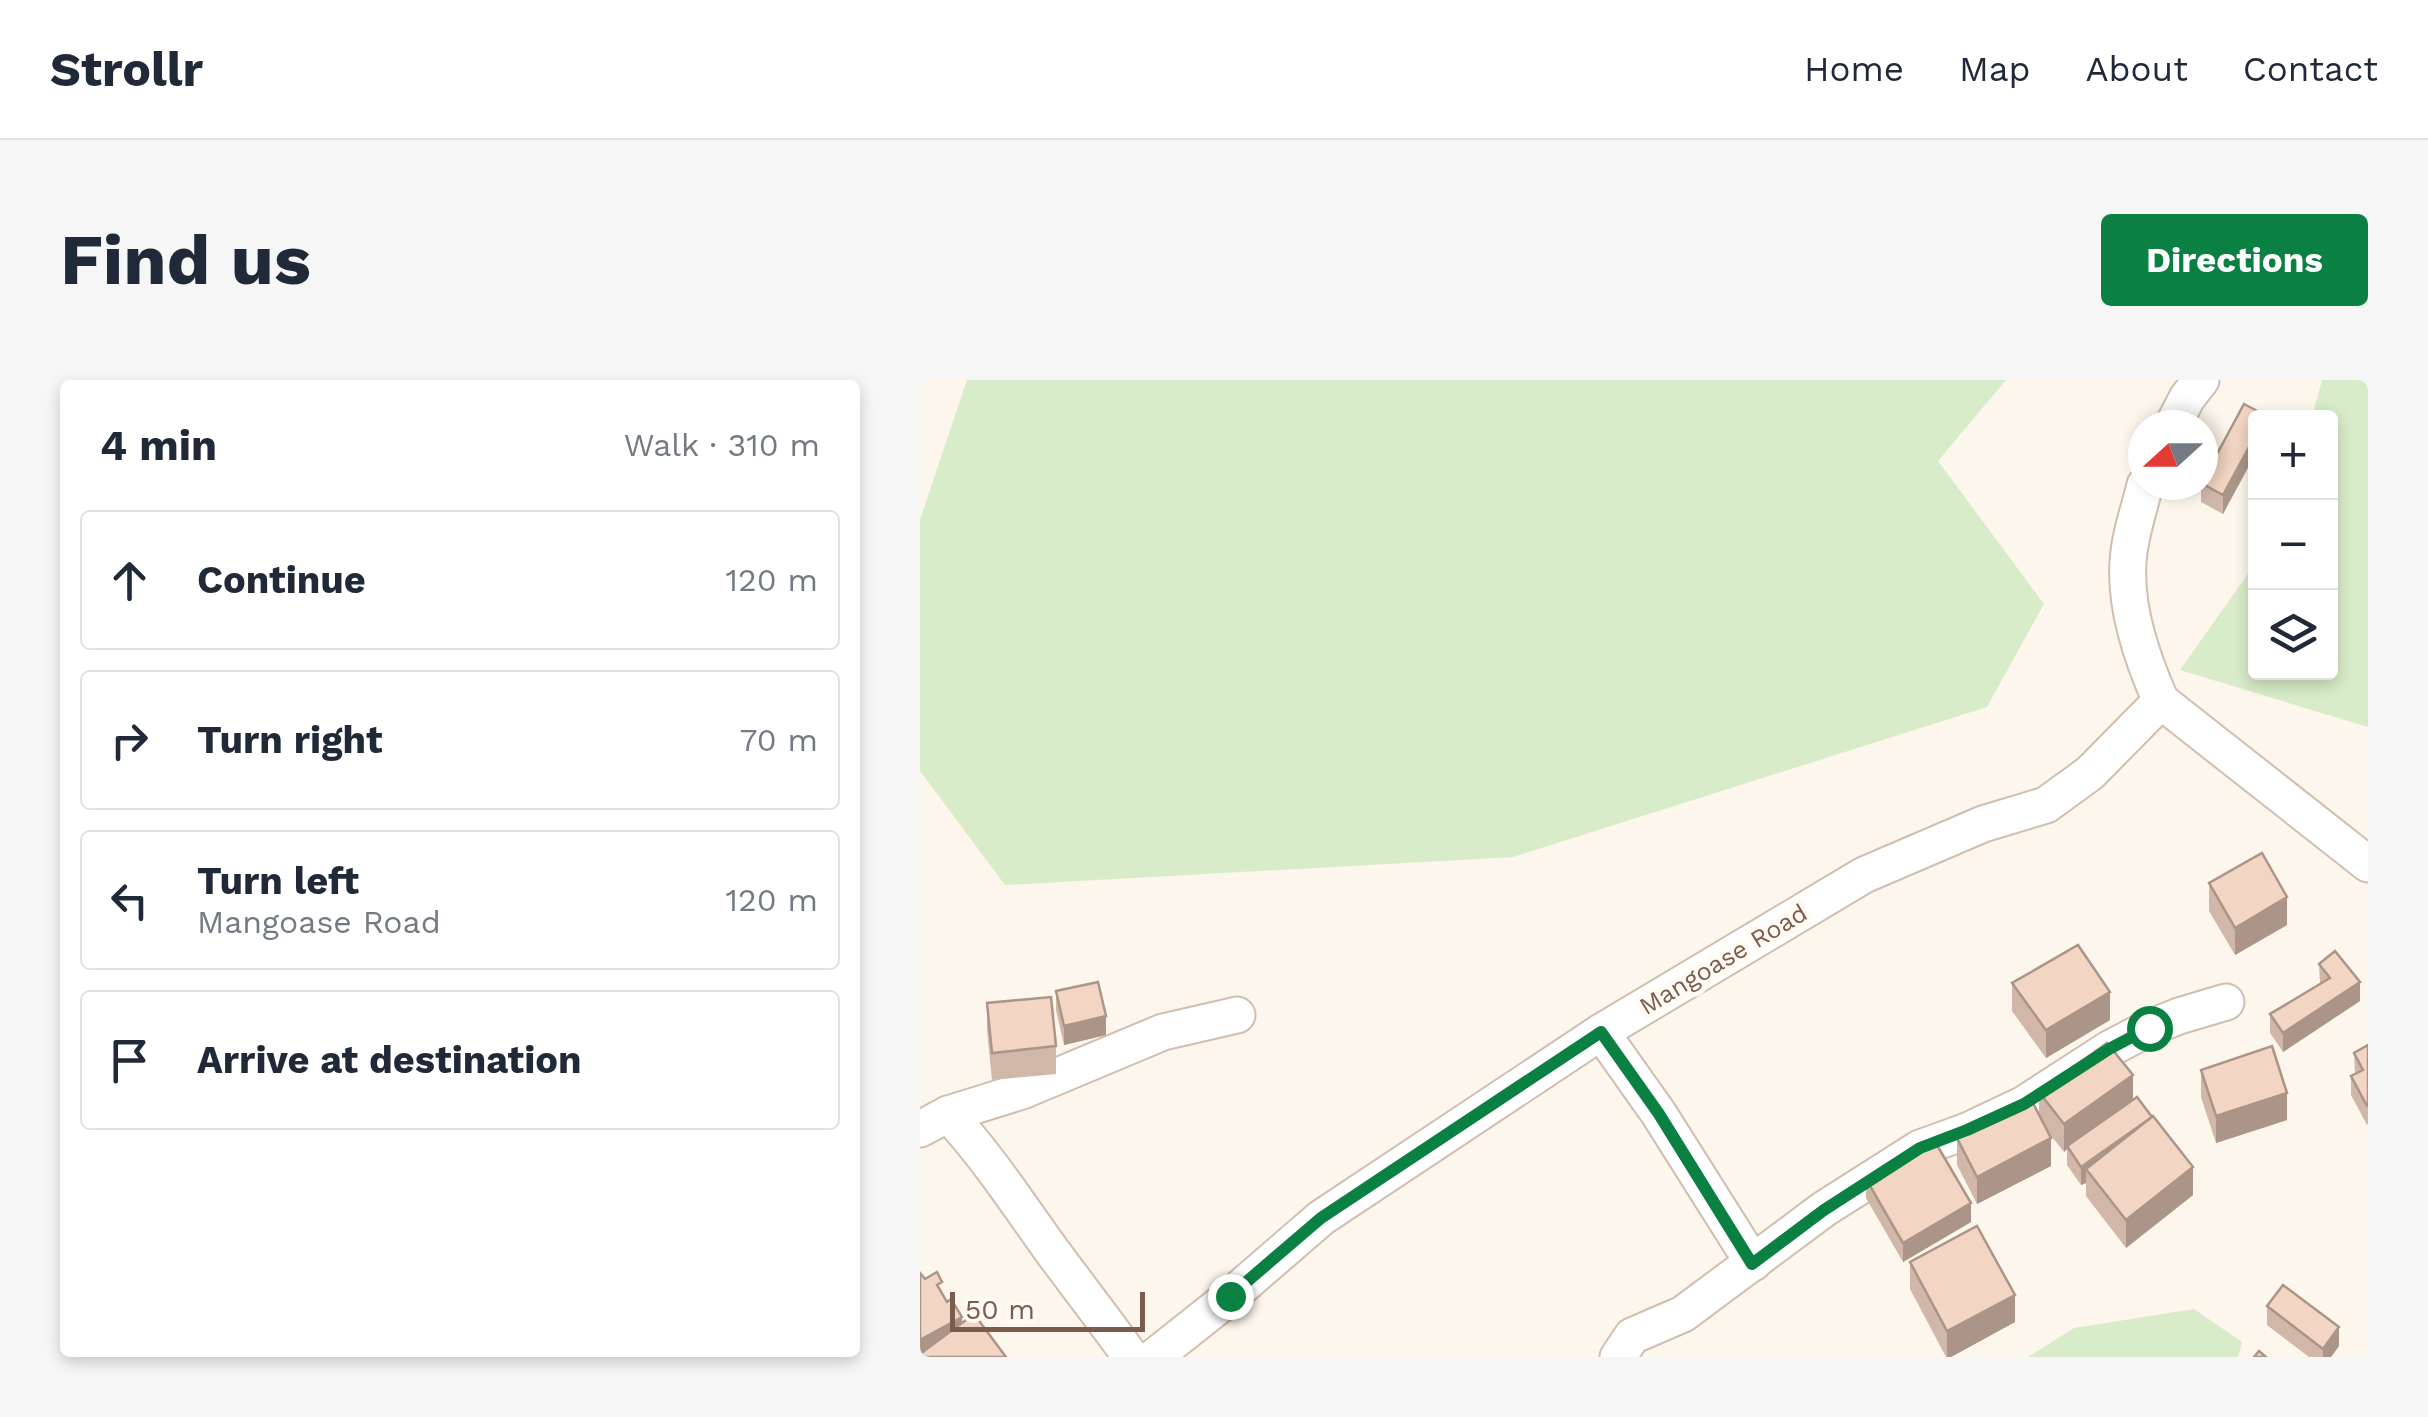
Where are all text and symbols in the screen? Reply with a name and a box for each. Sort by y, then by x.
text: Strollr [50,41,203,98]
text: Home [1804,48,1904,90]
text: Map [1959,48,2031,90]
text: About [2086,48,2188,90]
text: Contact [2243,48,2378,90]
button: Directions [2101,214,2368,306]
text: Find us [60,219,311,301]
north arrow [2128,410,2218,500]
map controls [2248,410,2338,680]
button: + [2248,410,2338,500]
text: 4 min [100,421,217,470]
text: Walk · 310 m [624,426,820,464]
button: − [2248,500,2338,590]
icon: ahead [102,553,157,608]
text: Continue [197,558,366,602]
text: 120 m [726,561,818,599]
button: layers [2248,590,2338,680]
icon: right [102,713,157,768]
text: Turn right [197,718,383,762]
text: 70 m [739,721,818,759]
text: Turn left [197,859,359,903]
icon: left [102,873,157,928]
text: 120 m [726,881,818,919]
street label: Mangoase Road [1634,898,1812,1021]
text: Mangoase Road [197,903,441,941]
route start [2127,1006,2173,1052]
icon: arrive [102,1033,157,1088]
text: Arrive at destination [197,1038,582,1082]
route end [1208,1274,1254,1320]
scale bar [950,1287,1145,1331]
text: 50 m [965,1293,1035,1326]

